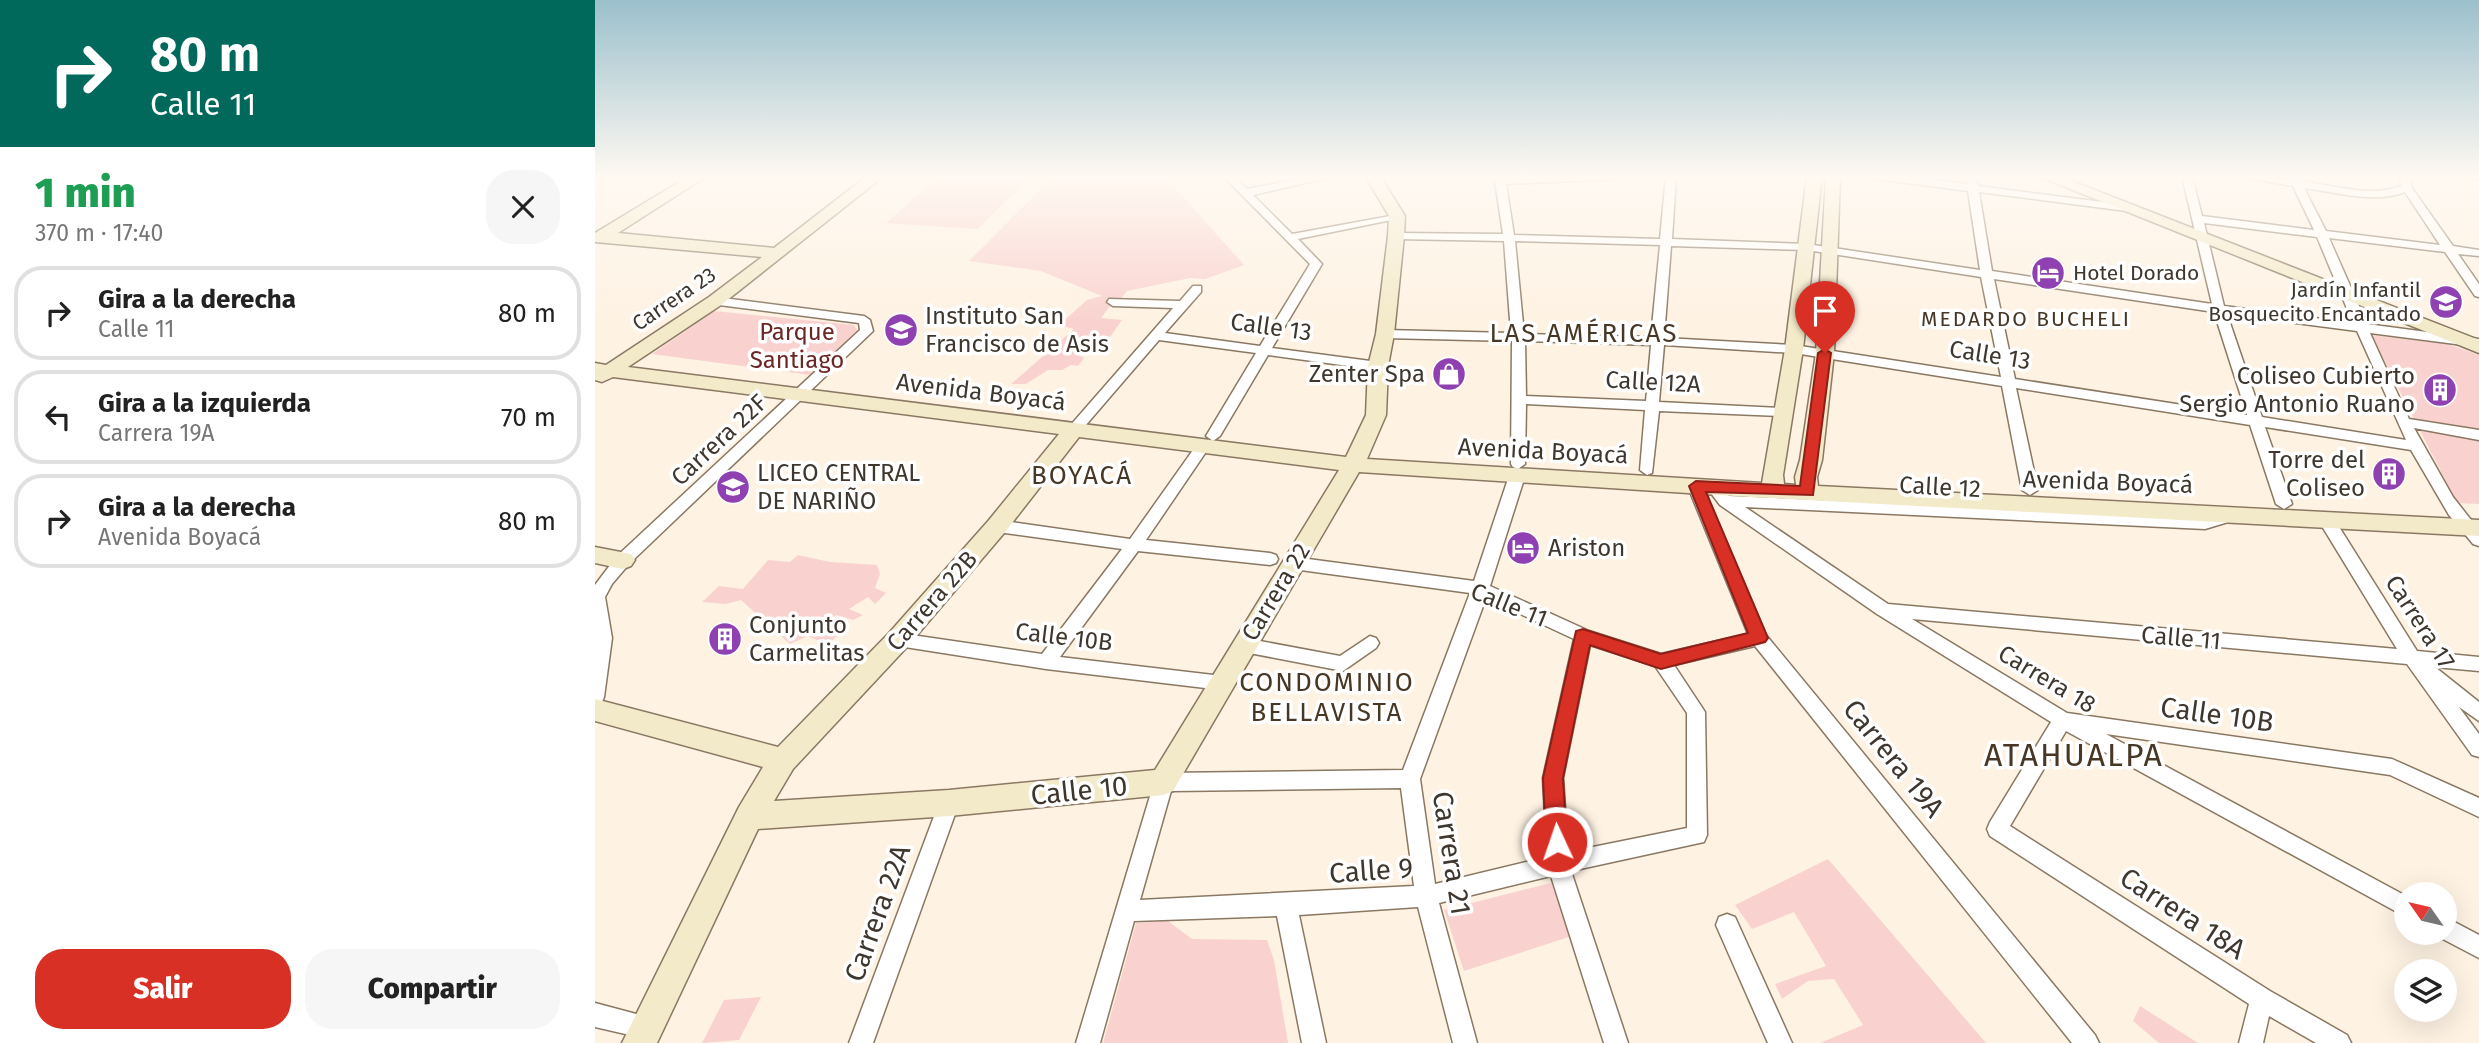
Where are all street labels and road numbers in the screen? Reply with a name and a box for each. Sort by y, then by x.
street label: Carrera 23 [627,262,721,336]
street label: Calle 13 [1229,307,1313,347]
street label: Calle 13 [1947,335,2033,375]
street label: Calle 12A [1605,366,1702,398]
street label: Avenida Boyacá [895,368,1067,416]
street label: Carrera 22F [665,389,773,491]
street label: Avenida Boyacá [1457,433,1629,469]
street label: Avenida Boyacá [2022,465,2194,499]
street label: Calle 12 [1898,471,1982,503]
street label: Carrera 22 [1236,538,1316,646]
street label: Carrera 22B [881,545,983,657]
street label: Carrera 17 [2379,570,2461,674]
street label: Calle 11 [1467,577,1551,633]
street label: Calle 10B [1014,617,1114,657]
street label: Calle 11 [2140,621,2222,655]
street label: Carrera 18 [1993,639,2101,719]
street label: Calle 10B [2158,690,2276,739]
street label: Carrera 19A [1836,693,1951,824]
street label: Calle 10 [1029,769,1129,812]
street label: Carrera 21 [1425,789,1478,917]
street label: Carrera 22A [838,840,917,986]
street label: Calle 9 [1328,851,1414,890]
street label: Carrera 18A [2114,861,2252,966]

